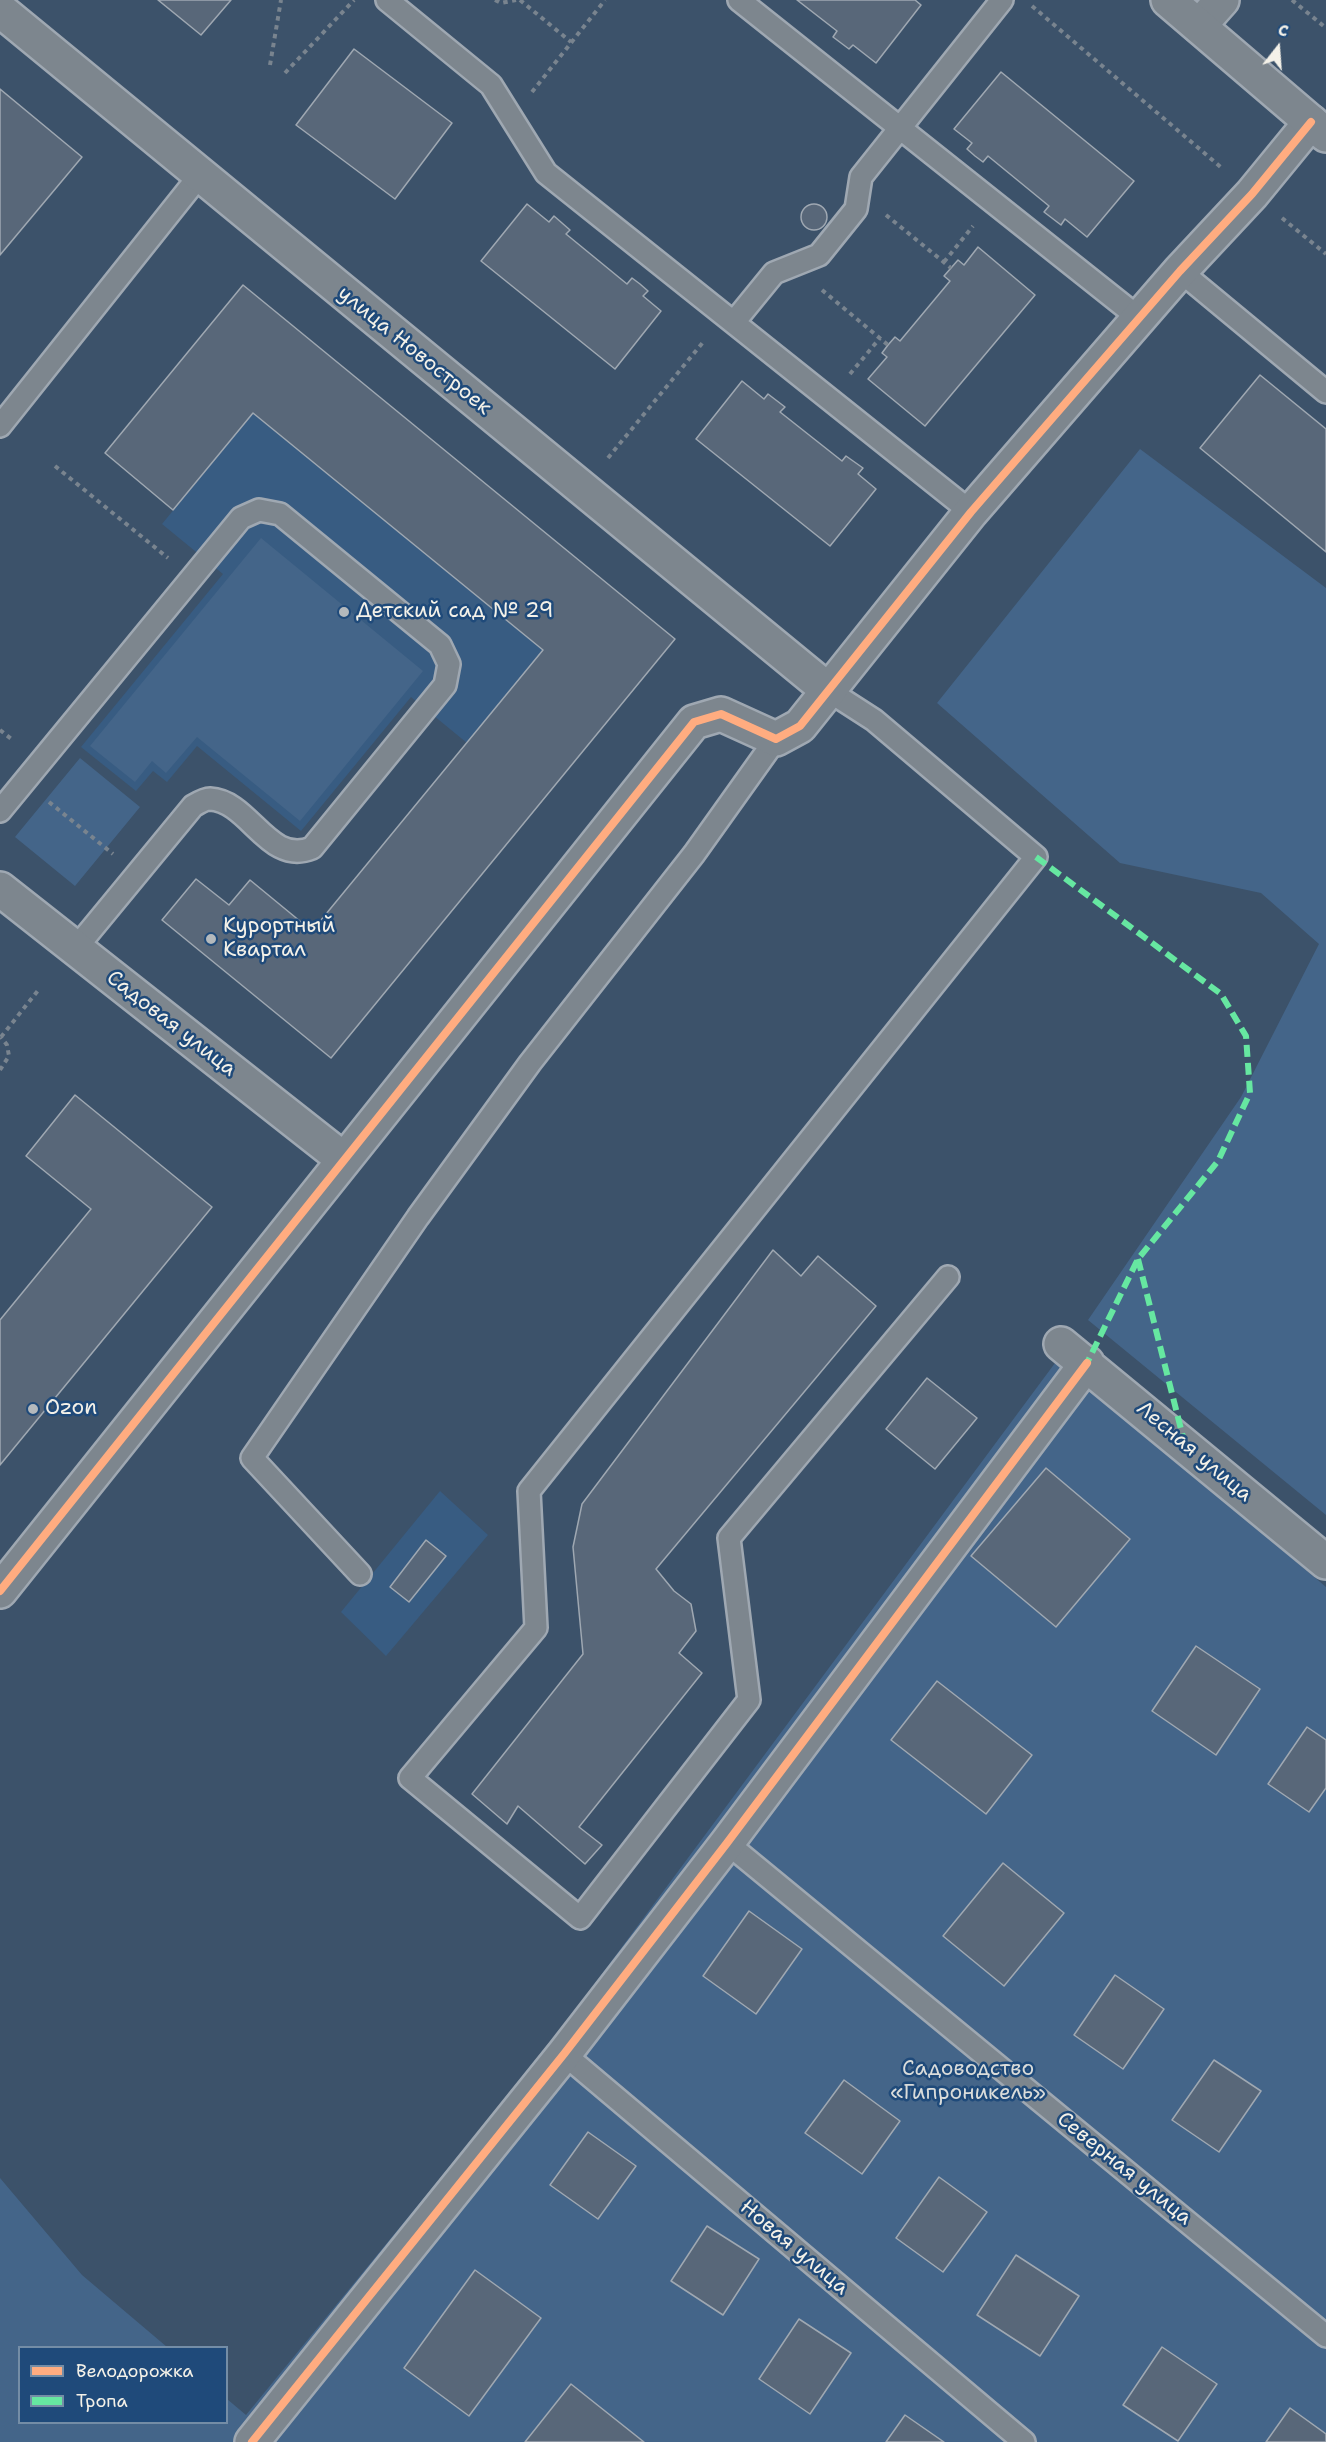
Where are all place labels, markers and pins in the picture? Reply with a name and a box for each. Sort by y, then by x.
place label: Детский сад № 29 [356,599,553,625]
marker: Детский сад № 29 [337,605,351,619]
place label: Курортный Квартал [223,914,335,964]
marker: Курортный Квартал [204,932,218,946]
place label: Ozon [45,1396,97,1422]
marker: Ozon [26,1402,40,1416]

